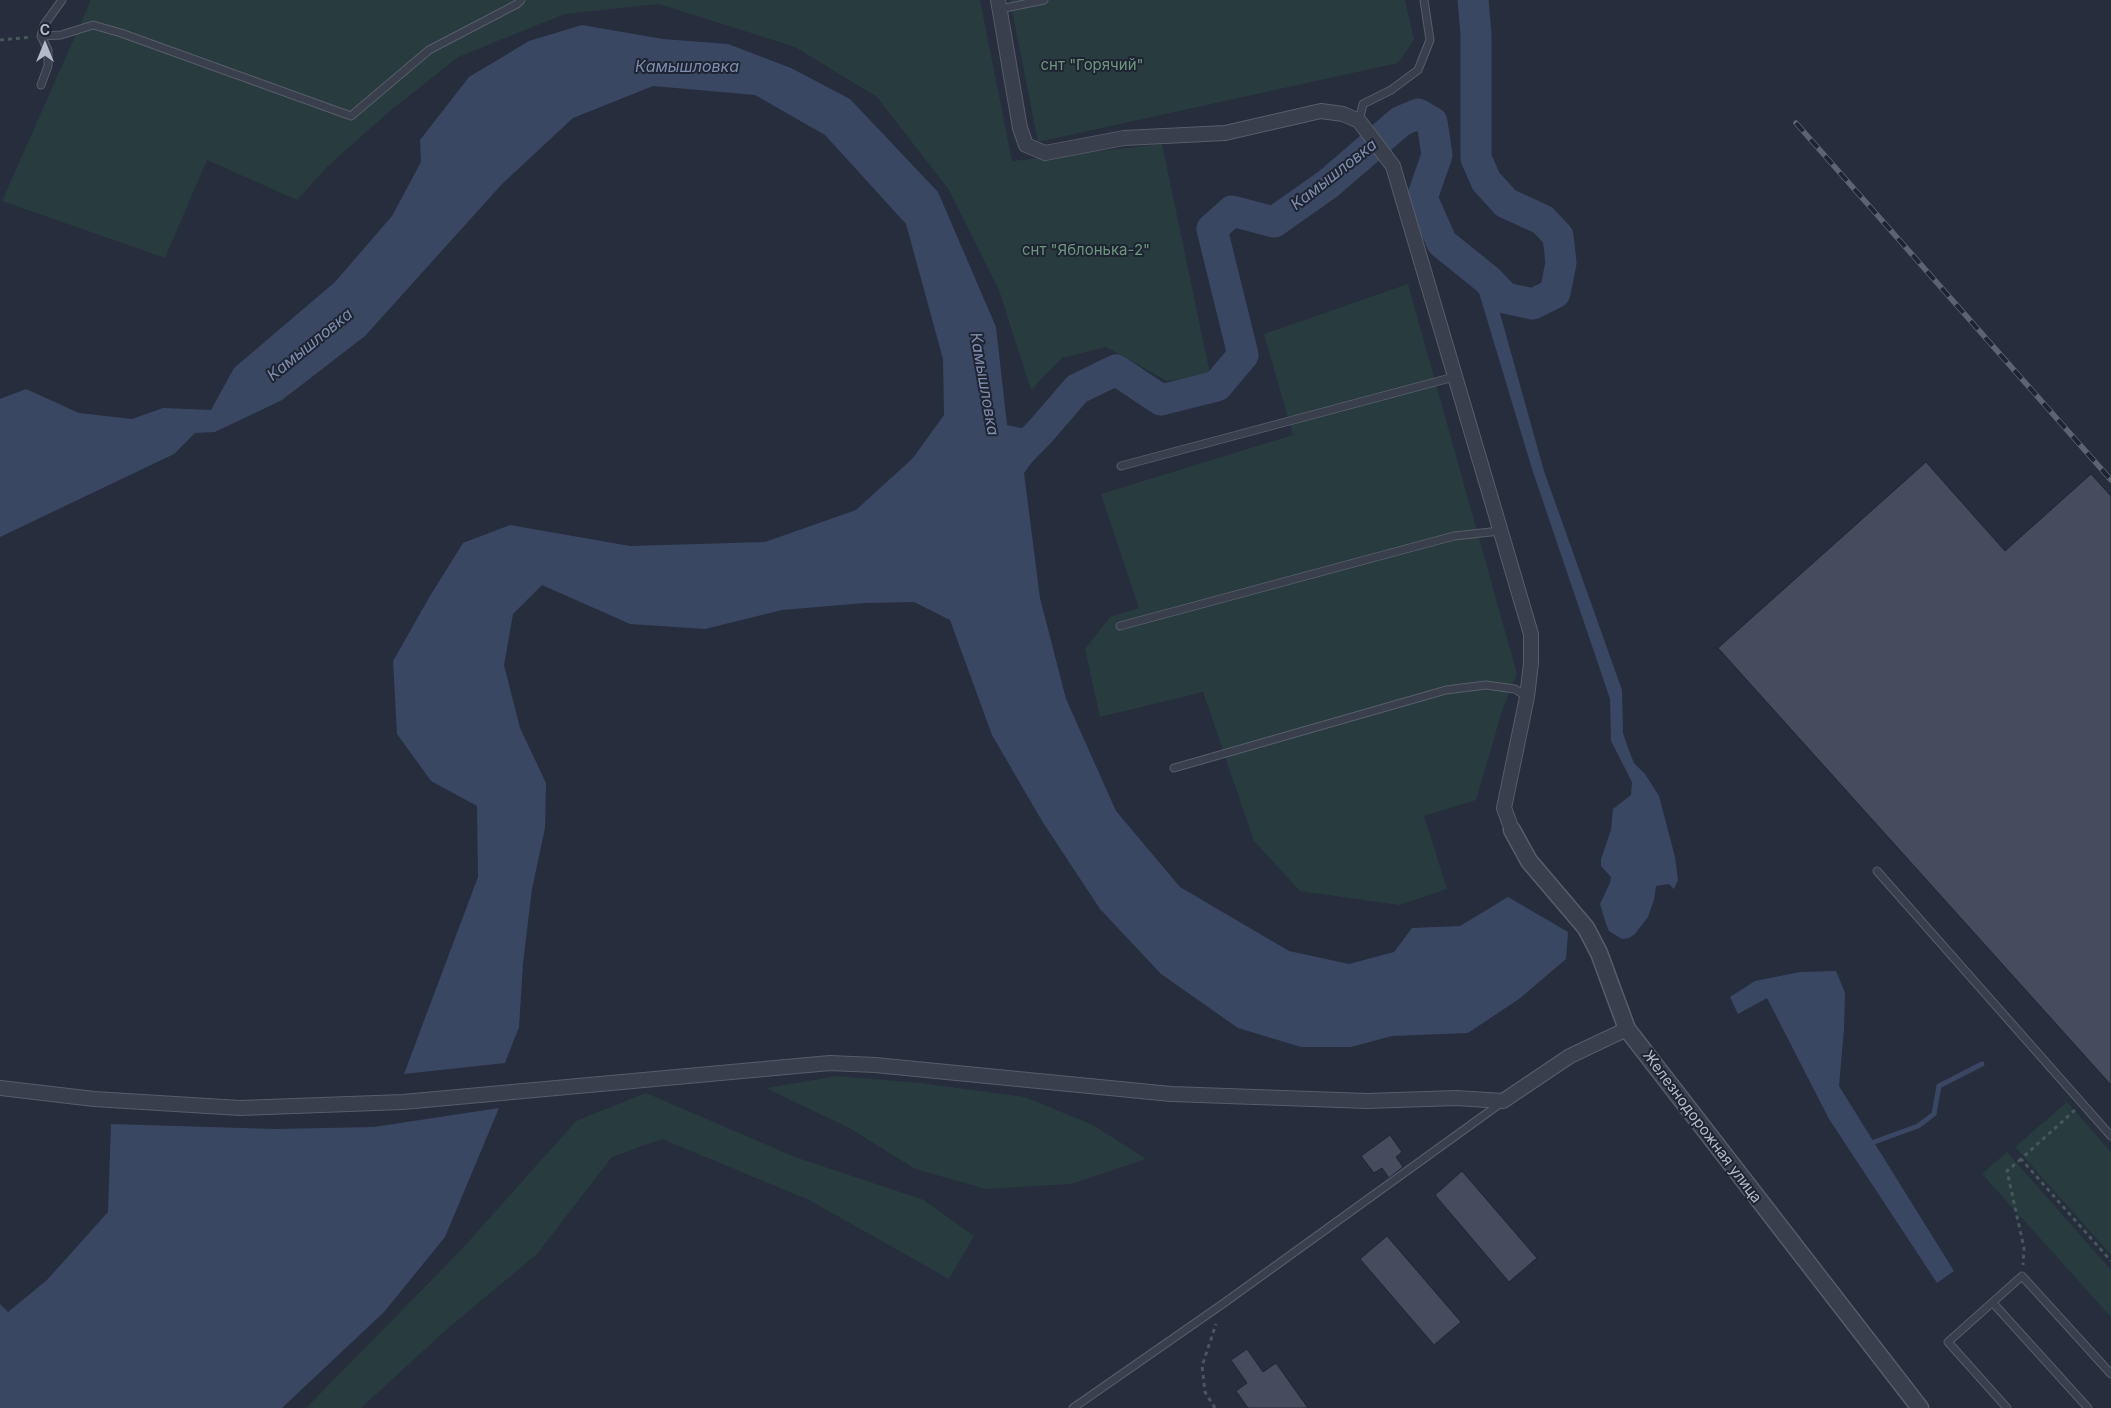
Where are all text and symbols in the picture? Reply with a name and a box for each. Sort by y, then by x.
north arrow [20,20,70,70]
text: С [40,21,50,38]
park label: снт "Горячий" [1040,56,1144,74]
water label: Камышловка [635,57,739,77]
water label: Камышловка [1287,135,1381,215]
park label: снт "Яблонька-2" [1022,241,1150,259]
water label: Камышловка [263,305,357,385]
water label: Камышловка [965,331,1003,437]
street label: Железнодорожная улица [1639,1047,1765,1207]

